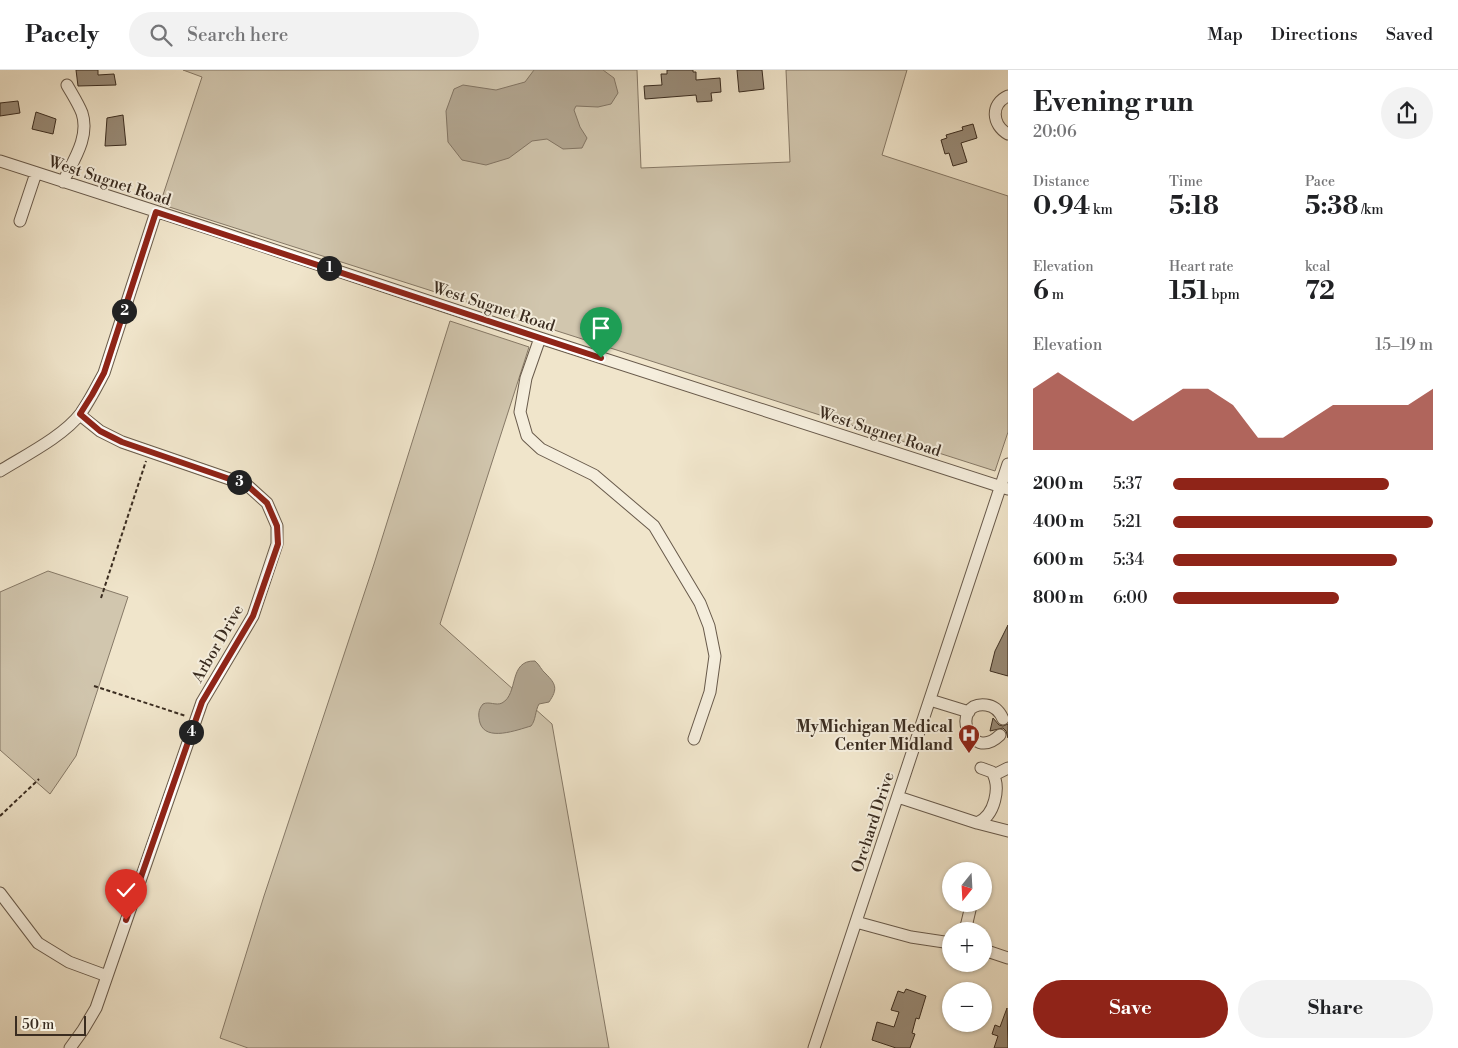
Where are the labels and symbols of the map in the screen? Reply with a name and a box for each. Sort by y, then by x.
street label: West Sugnet Road [45,151,174,210]
pin: 1 [316,256,342,280]
street label: West Sugnet Road [429,277,558,336]
pin: 2 [112,298,136,324]
pin [580,307,622,358]
street label: West Sugnet Road [815,402,944,461]
pin: 3 [226,470,252,494]
street label: Arbor Drive [187,601,248,687]
place label: MyMichigan Medical Center Midland [796,717,954,755]
pin: 4 [178,720,204,744]
hospital icon: MyMichigan Medical Center Midland [957,723,981,754]
street label: Orchard Drive [847,769,899,875]
north arrow [942,862,992,912]
pin [105,869,147,920]
scale bar [15,1013,86,1036]

